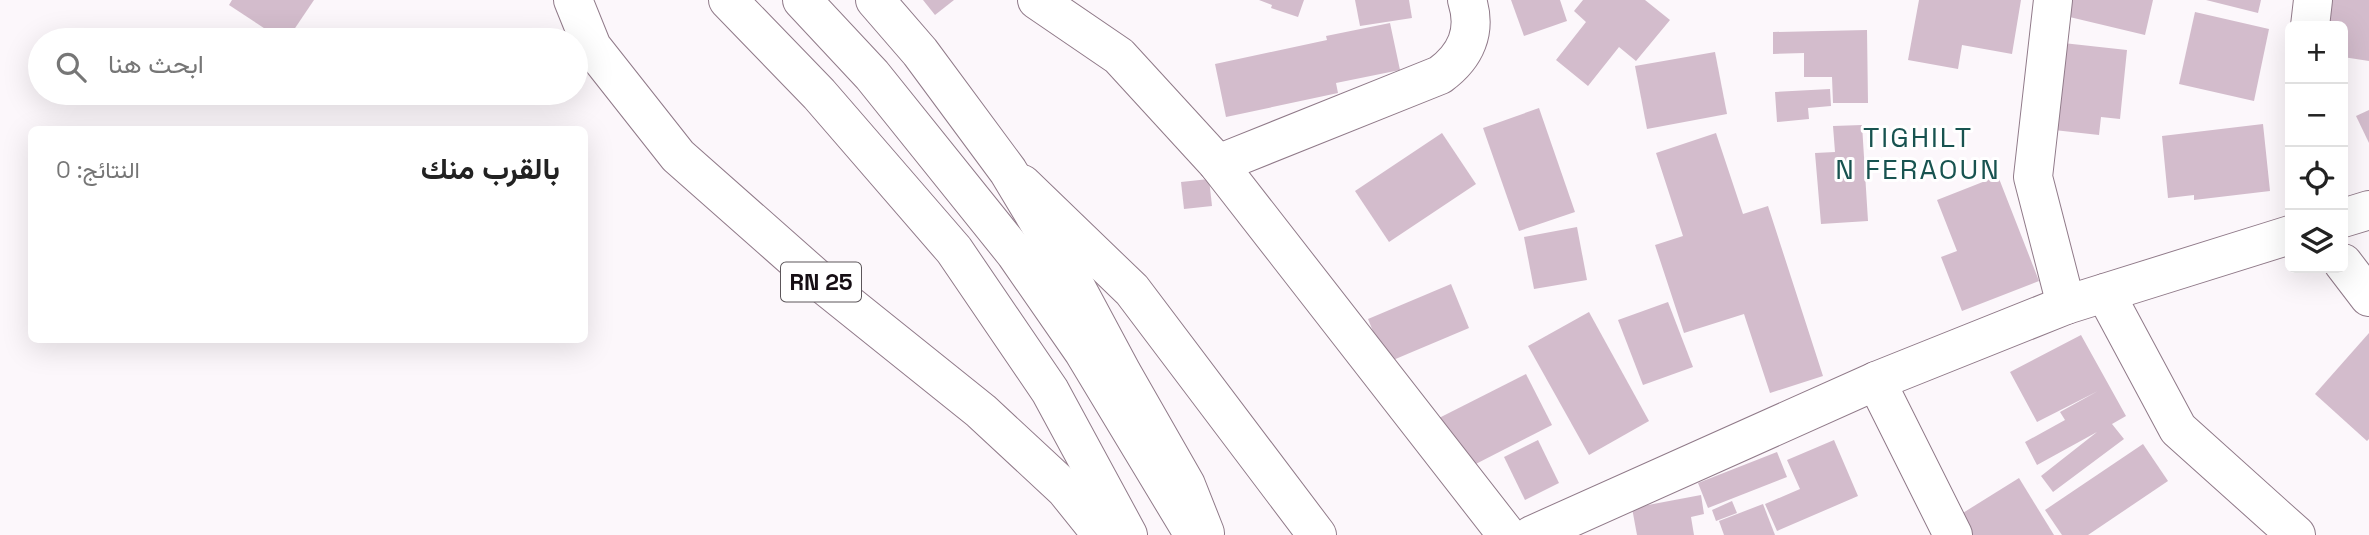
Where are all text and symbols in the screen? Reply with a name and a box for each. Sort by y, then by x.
map controls [2285,21,2348,273]
button: + [2285,21,2348,84]
search box [28,28,588,105]
text: ابحث هنا [108,47,204,81]
icon: search [52,48,90,86]
button: − [2285,84,2348,147]
district label: TIGHILT N FERAOUN [1835,119,2001,187]
button: locate [2285,147,2348,210]
text: بالقرب منك [421,149,560,188]
text: النتائج: 0 [56,155,140,185]
button: layers [2285,210,2348,273]
road number: RN 25 [781,262,861,302]

